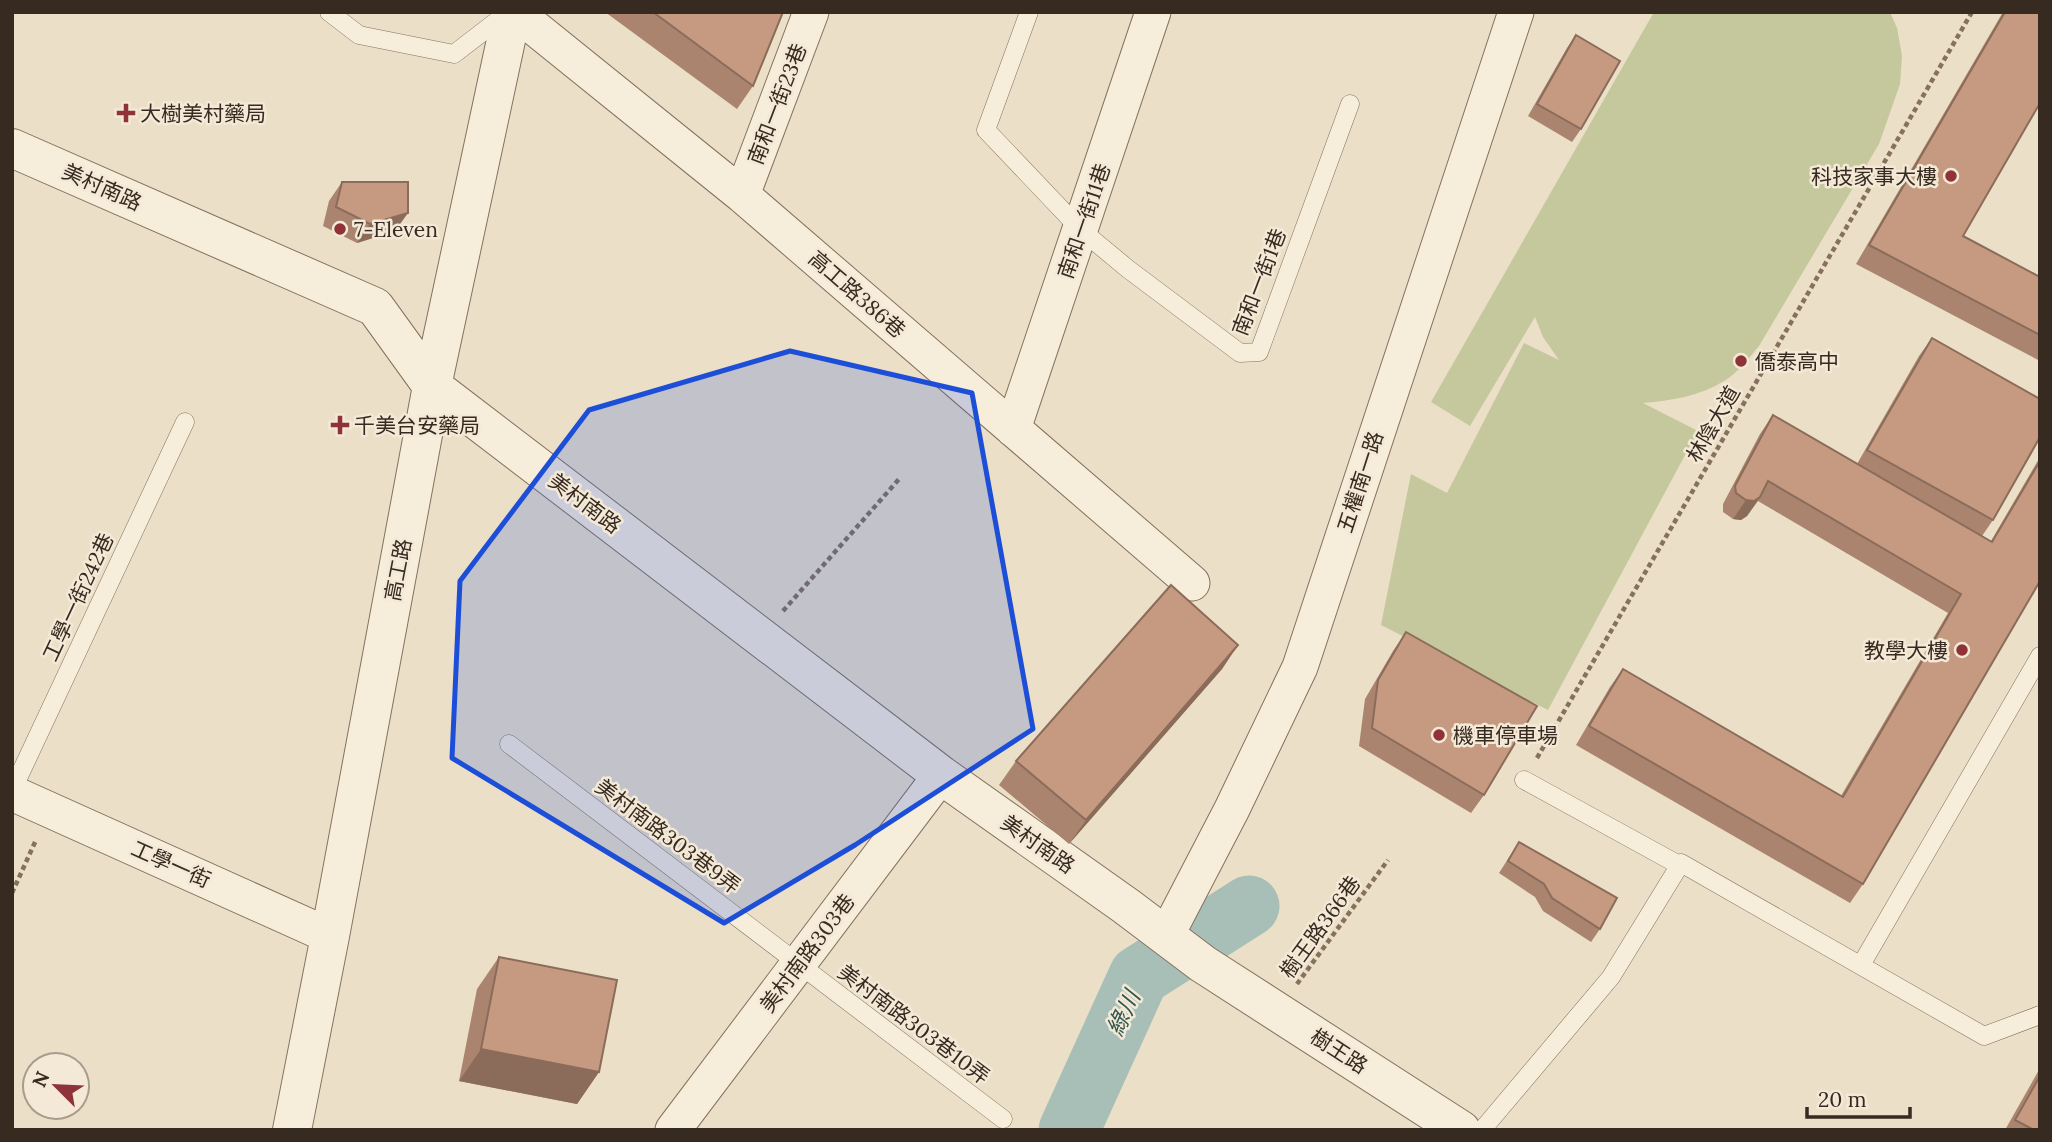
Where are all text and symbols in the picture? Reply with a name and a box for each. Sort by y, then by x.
street label: 南和一街23巷 [742,40,812,168]
place label: 大樹美村藥局 [140,100,266,127]
marker: 大樹美村藥局 [118,105,134,121]
street label: 美村南路 [58,158,146,216]
street label: 南和一街11巷 [1052,160,1116,282]
place label: 科技家事大樓 [1811,163,1937,190]
marker: 科技家事大樓 [1943,168,1959,184]
place label: 7-Eleven [354,216,438,243]
marker: 7-Eleven [332,221,348,237]
street label: 南和一街1巷 [1226,225,1292,339]
street label: 高工路386巷 [803,245,911,343]
place label: 僑泰高中 [1755,348,1839,375]
marker: 僑泰高中 [1733,353,1749,369]
street label: 林陰大道 [1680,381,1746,467]
place label: 千美台安藥局 [354,412,480,439]
marker: 千美台安藥局 [332,417,348,433]
street label: 五權南一路 [1331,428,1389,536]
street label: 美村南路 [543,467,627,539]
street label: 工學一街242巷 [37,529,119,665]
street label: 高工路 [379,537,417,603]
place label: 教學大樓 [1864,637,1948,664]
marker: 教學大樓 [1954,642,1970,658]
place label: 機車停車場 [1453,722,1558,749]
marker: 機車停車場 [1431,727,1447,743]
street label: 美村南路303巷9弄 [590,773,746,899]
street label: 美村南路 [996,809,1080,879]
street label: 工學一街 [127,835,215,893]
street label: 樹王路366巷 [1274,871,1366,983]
street label: 美村南路303巷 [754,888,860,1018]
street label: 美村南路303巷10弄 [833,958,995,1090]
water label: 綠川 [1100,983,1147,1040]
street label: 樹王路 [1305,1023,1373,1079]
north arrow [21,1051,91,1121]
text: N [27,1067,55,1091]
scale bar [1807,1076,1910,1120]
text: 20 m [1818,1086,1867,1113]

